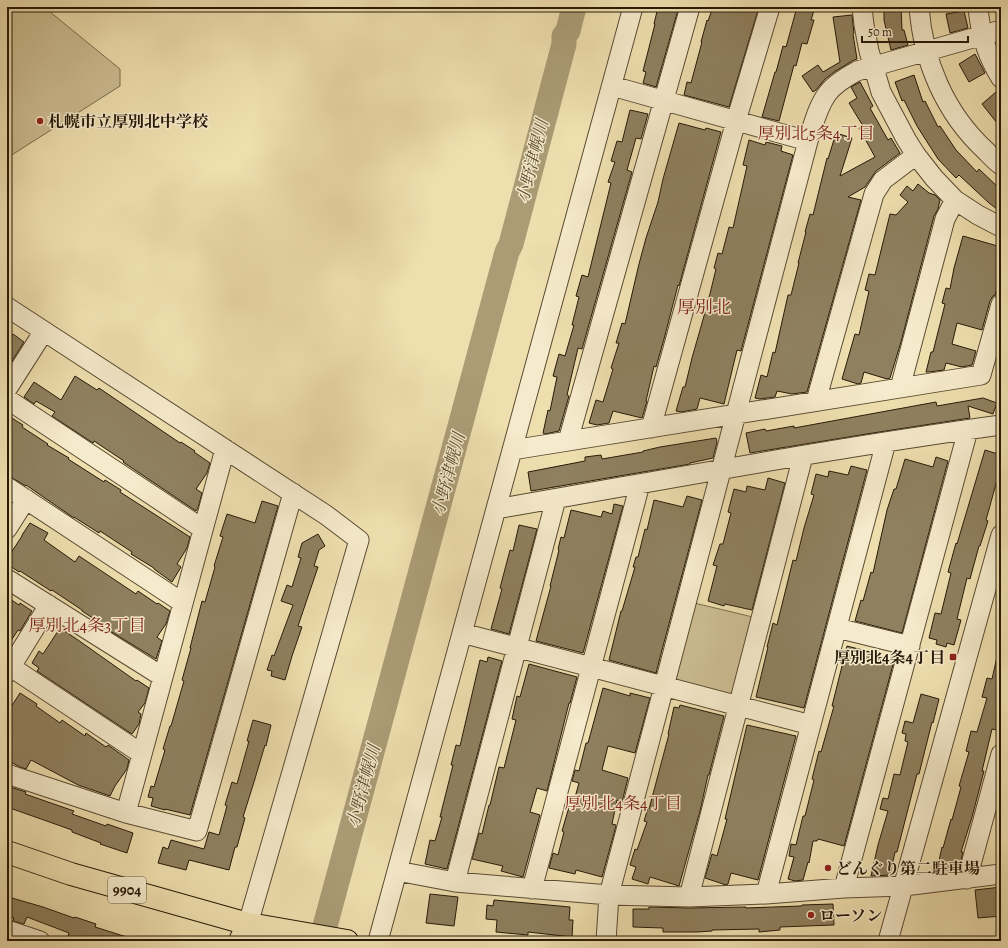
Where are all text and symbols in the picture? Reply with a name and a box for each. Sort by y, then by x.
scale bar [862,18,968,44]
text: 50 m [868,24,892,40]
place label: 札幌市立厚別北中学校 [48,111,209,133]
water label: 小野津幌川 [511,115,554,205]
marker: 札幌市立厚別北中学校 [35,116,45,126]
district label: 厚別北5条4丁目 [757,122,875,145]
district label: 厚別北 [677,295,731,319]
water label: 小野津幌川 [426,428,471,518]
district label: 厚別北4条3丁目 [29,614,145,637]
place label: 厚別北4条4丁目 [834,647,945,669]
marker: 厚別北4条4丁目 [948,652,958,662]
water label: 小野津幌川 [341,740,386,830]
district label: 厚別北4条4丁目 [564,792,682,815]
place label: どんぐり第二駐車場 [836,858,980,880]
marker: どんぐり第二駐車場 [823,863,833,873]
road number: 9904 [108,877,146,903]
place label: ローソン [819,905,882,927]
marker: ローソン [806,910,816,920]

